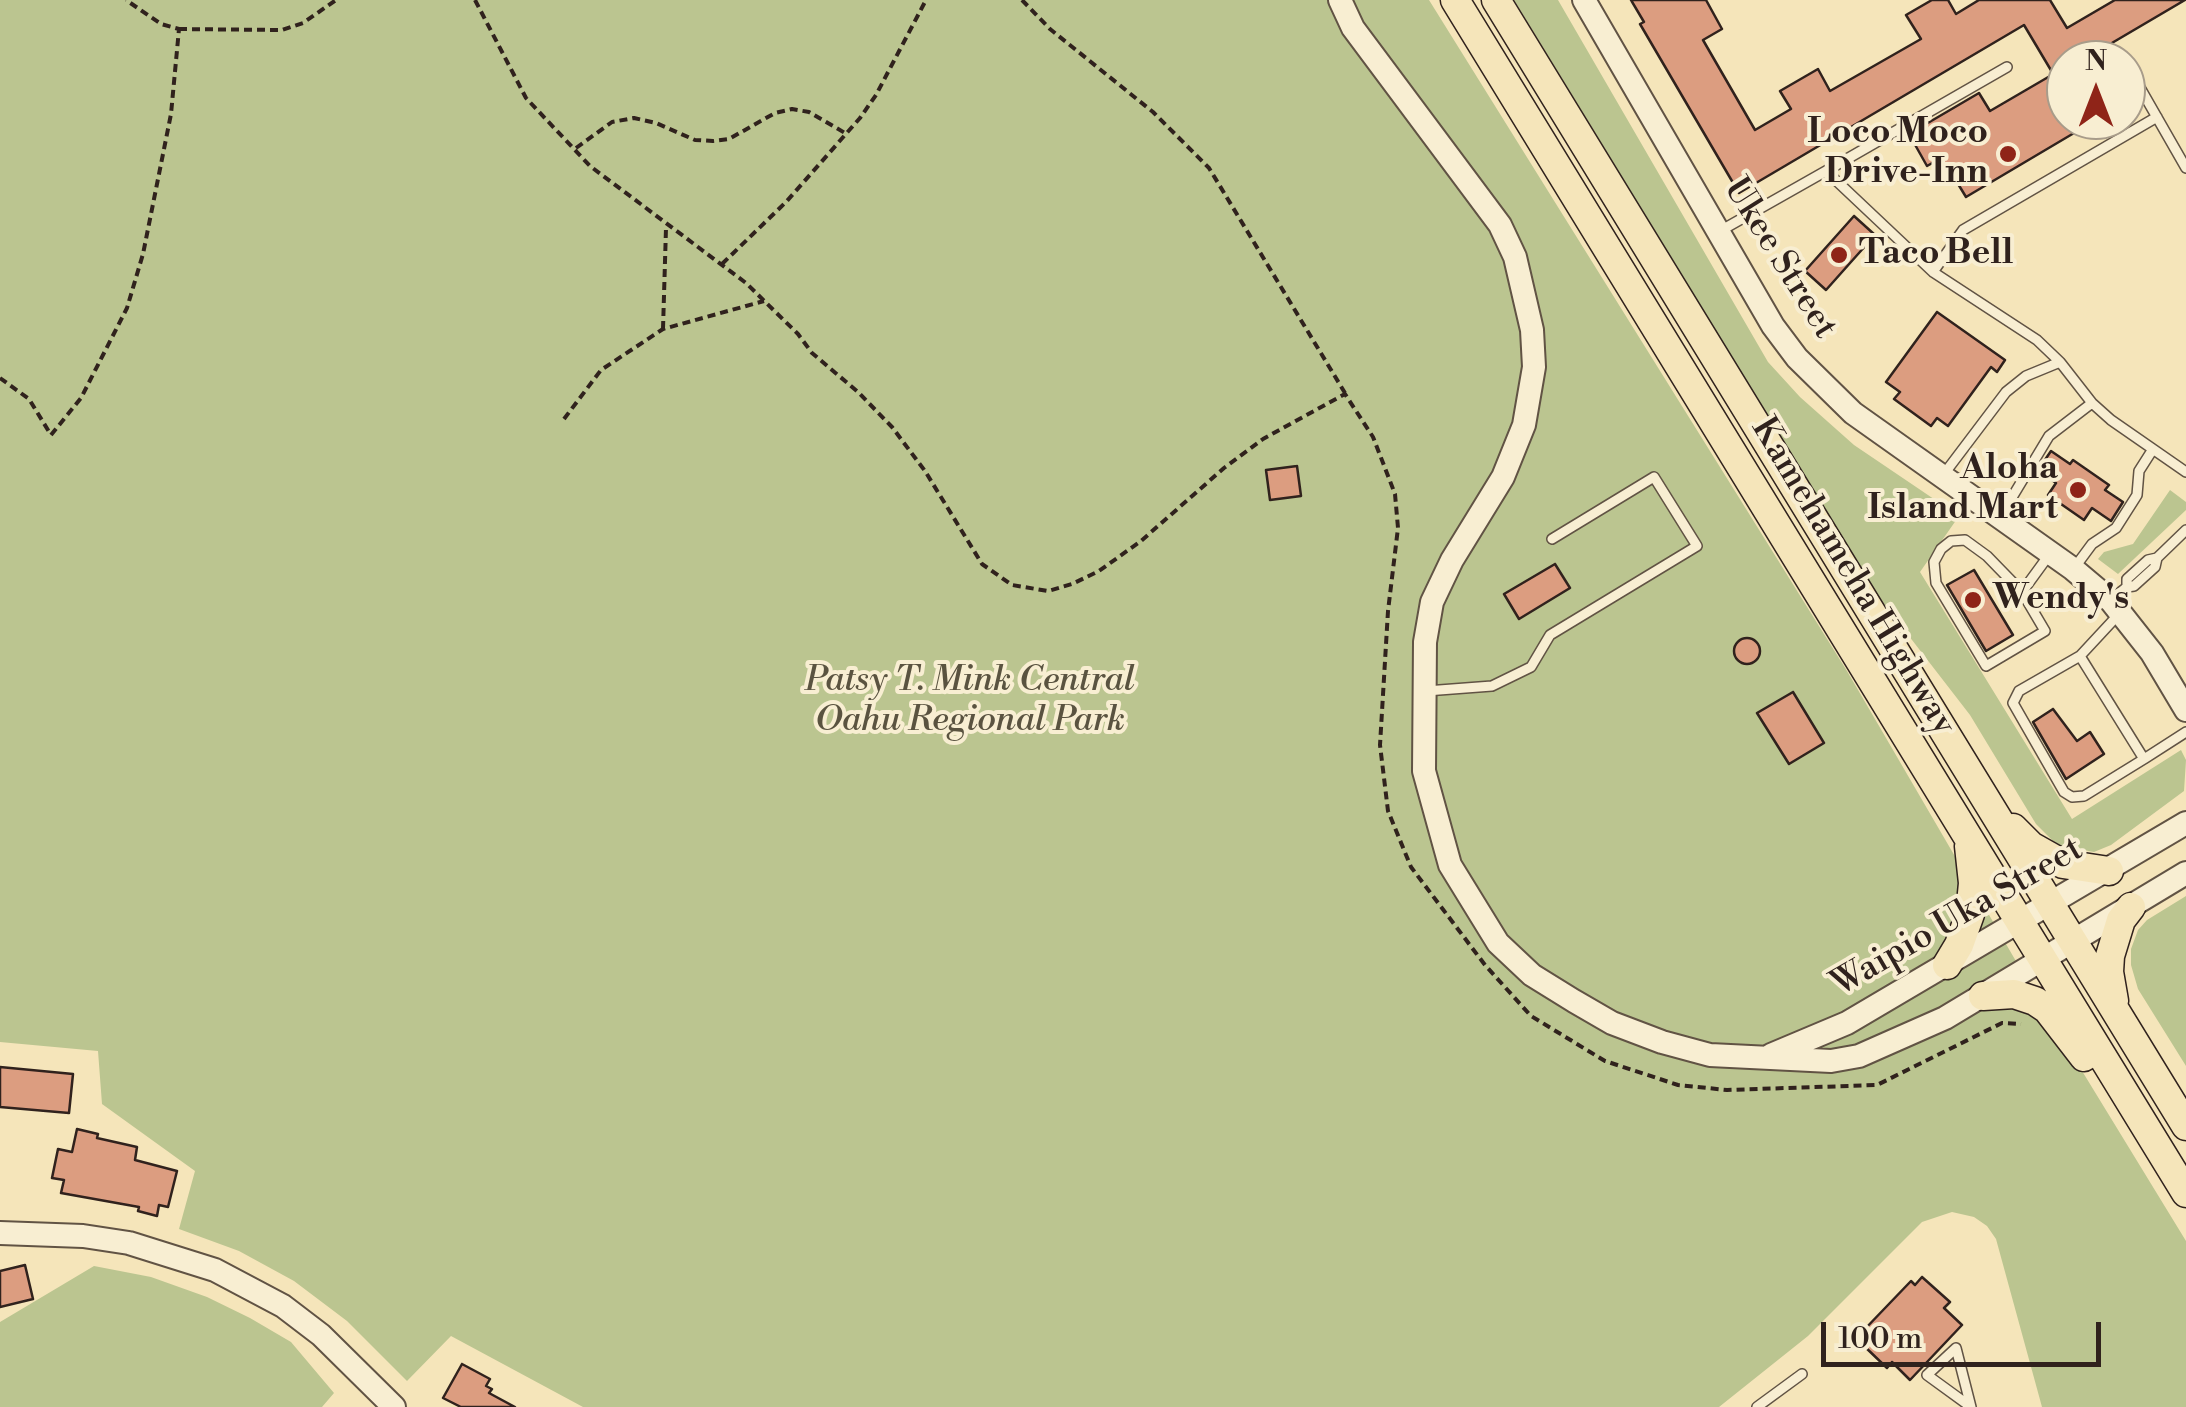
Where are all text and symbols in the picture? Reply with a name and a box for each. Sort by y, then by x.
north arrow [2046,40,2146,140]
text: N [2085,44,2107,79]
place label: Loco Moco Drive-Inn [1807,113,1988,195]
marker: Loco Moco Drive-Inn [1997,143,2019,165]
street label: Ukee Street [1713,171,1845,347]
place label: Taco Bell [1859,234,2013,276]
marker: Taco Bell [1828,244,1850,266]
street label: Kamehameha Highway [1741,411,1963,743]
place label: Aloha Island Mart [1868,449,2058,531]
marker: Aloha Island Mart [2067,479,2089,501]
place label: Wendy's [1993,579,2129,621]
marker: Wendy's [1962,589,1984,611]
park label: Patsy T. Mink Central Oahu Regional Park [805,661,1135,743]
street label: Waipio Uka Street [1825,829,2091,1007]
scale bar [1826,1302,2106,1364]
text: 100 m [1838,1320,1922,1358]

